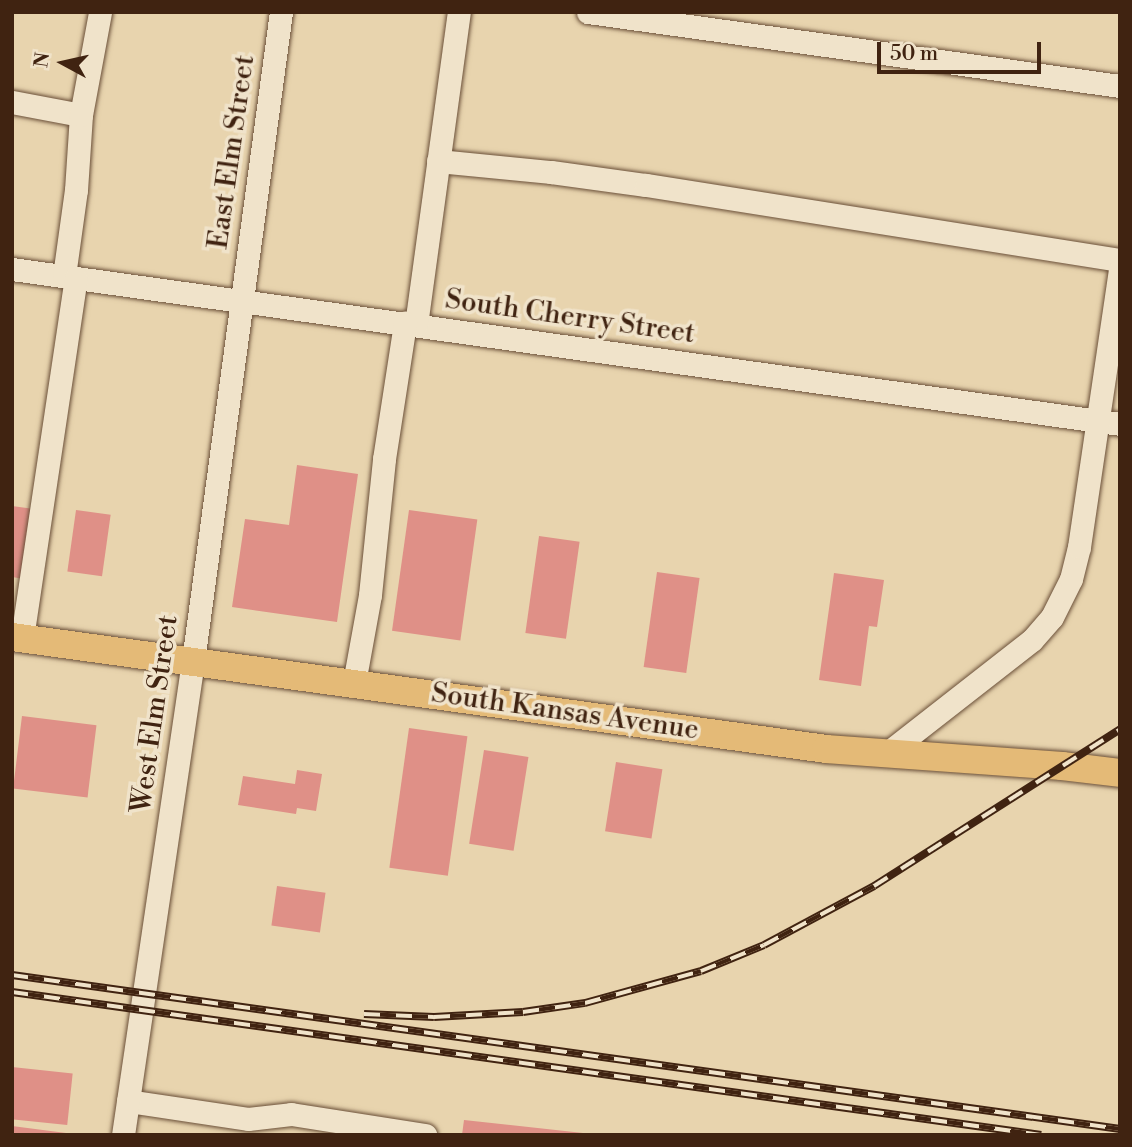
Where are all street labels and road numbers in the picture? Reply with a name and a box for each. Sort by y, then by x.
street label: East Elm Street [202,53,262,251]
street label: South Cherry Street [443,283,697,351]
street label: West Elm Street [124,613,186,815]
street label: South Kansas Avenue [429,677,701,747]

